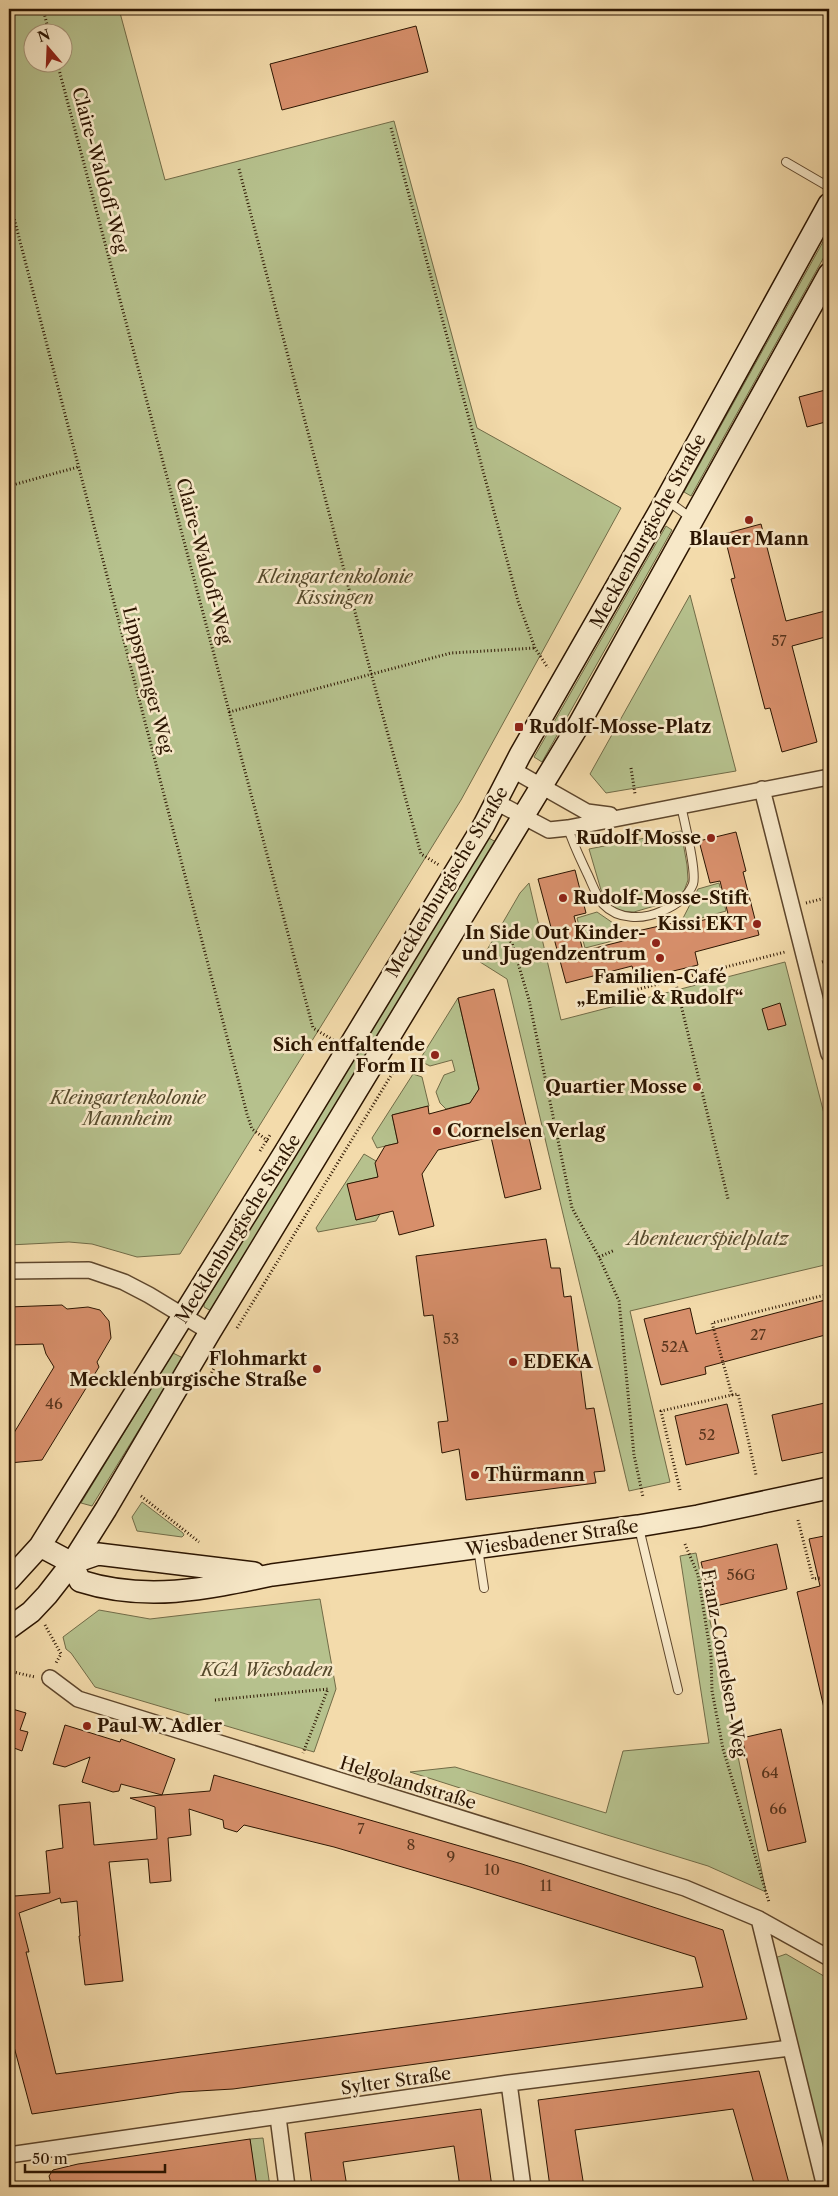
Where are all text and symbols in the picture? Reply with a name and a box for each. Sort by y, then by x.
north arrow [22,22,72,72]
text: N [35,25,52,46]
street label: Claire-Waldoff-Weg [67,85,133,256]
street label: Mecklenburgische Straße [585,430,711,632]
street label: Claire-Waldoff-Weg [171,476,237,647]
marker: Blauer Mann [743,514,755,526]
place label: Blauer Mann [689,528,810,550]
park label: Kleingartenkolonie Kissingen [255,566,414,609]
street label: Lippspringer Weg [118,604,178,756]
house number: 57 [771,631,787,650]
place label: Rudolf-Mosse-Platz [529,716,711,738]
marker: Rudolf-Mosse-Platz [513,721,525,733]
street label: Mecklenburgische Straße [381,782,513,982]
place label: Rudolf Mosse [576,827,701,849]
marker: Rudolf Mosse [705,832,717,844]
place label: Rudolf-Mosse-Stift [573,887,749,909]
marker: Rudolf-Mosse-Stift [557,892,569,904]
place label: Kissi EKT [657,913,747,935]
marker: Kissi EKT [751,918,763,930]
place label: In Side Out Kinder- und Jugendzentrum [462,922,646,965]
marker: In Side Out Kinder- und Jugendzentrum [650,937,662,949]
marker: Familien-Café „Emilie & Rudolf“ [654,952,666,964]
place label: Familien-Café „Emilie & Rudolf“ [577,966,743,1009]
place label: Sich entfaltende Form II [273,1034,425,1077]
marker: Sich entfaltende Form II [429,1049,441,1061]
place label: Quartier Mosse [545,1076,687,1098]
marker: Quartier Mosse [691,1081,703,1093]
park label: Kleingartenkolonie Mannheim [48,1087,207,1130]
place label: Cornelsen Verlag [447,1120,606,1142]
marker: Cornelsen Verlag [431,1125,443,1137]
street label: Mecklenburgische Straße [171,1130,305,1328]
park label: Abenteuerspielplatz [624,1228,790,1250]
house number: 27 [750,1325,767,1344]
house number: 53 [443,1329,459,1348]
house number: 52A [661,1337,690,1356]
place label: Flohmarkt Mecklenburgische Straße [69,1348,308,1391]
place label: EDEKA [523,1351,594,1373]
marker: EDEKA [507,1356,519,1368]
marker: Flohmarkt Mecklenburgische Straße [311,1363,323,1375]
house number: 46 [45,1394,63,1413]
house number: 52 [699,1425,715,1444]
place label: Thürmann [485,1464,586,1486]
marker: Thürmann [469,1469,481,1481]
street label: Wiesbadener Straße [463,1515,640,1561]
house number: 56G [726,1565,756,1584]
street label: Franz-Cornelsen-Weg [697,1567,751,1759]
park label: KGA Wiesbaden [199,1659,333,1681]
place label: Paul W. Adler [97,1715,222,1737]
marker: Paul W. Adler [81,1720,93,1732]
street label: Helgolandstraße [337,1752,479,1814]
house number: 64 [761,1763,779,1782]
house number: 66 [769,1799,787,1818]
house number: 7 [357,1819,365,1838]
house number: 8 [407,1835,416,1854]
house number: 9 [447,1847,455,1866]
house number: 10 [484,1860,500,1879]
house number: 11 [540,1876,553,1895]
street label: Sylter Straße [339,2062,453,2100]
scale bar [25,2141,165,2173]
text: 50 m [32,2149,68,2168]

